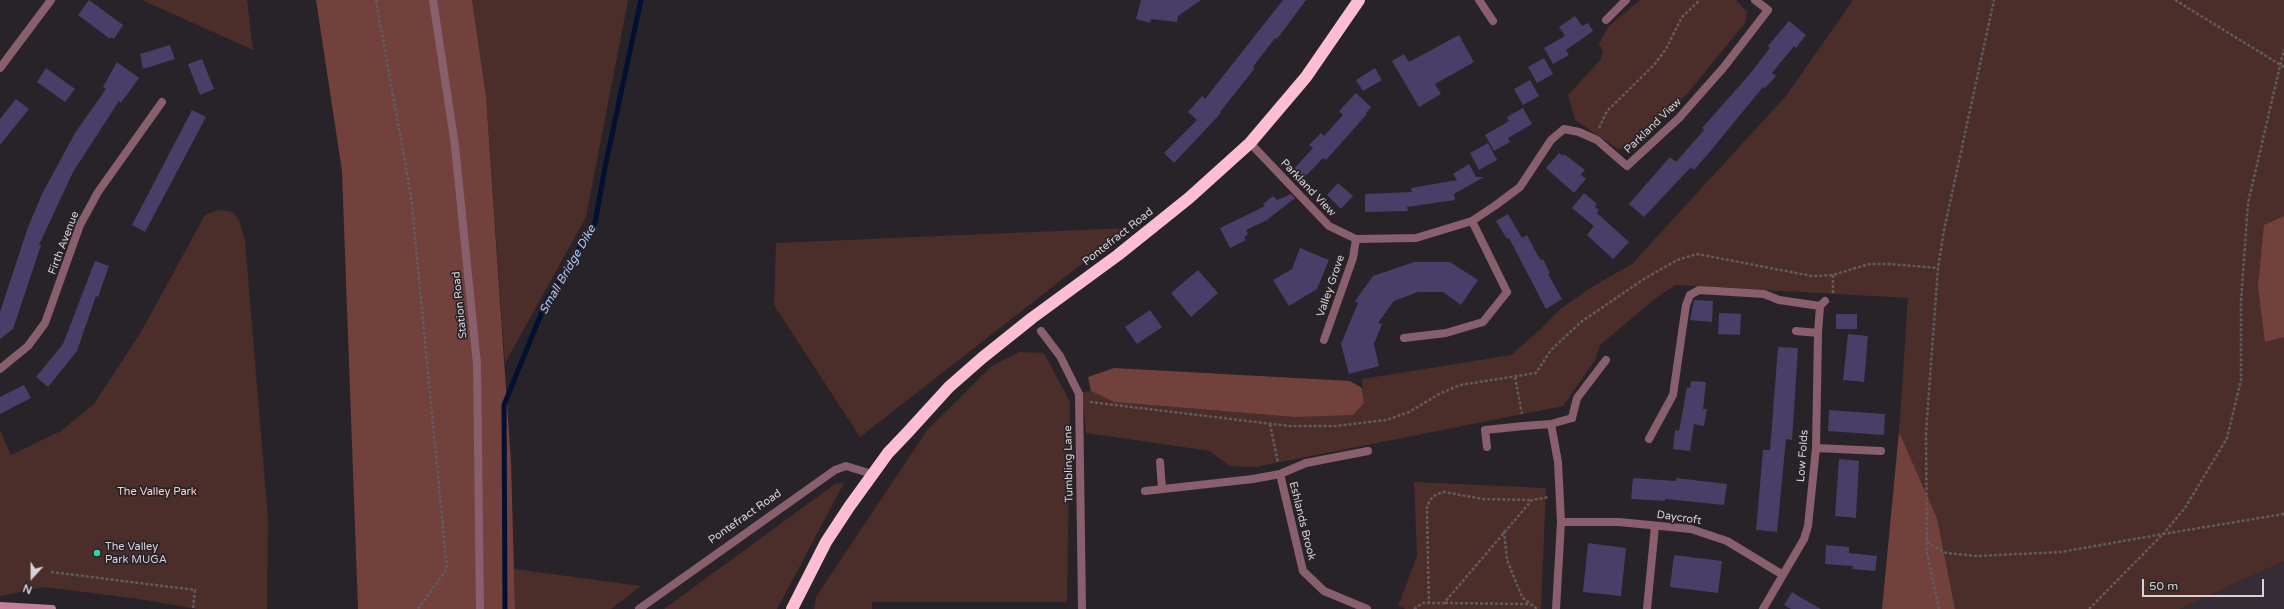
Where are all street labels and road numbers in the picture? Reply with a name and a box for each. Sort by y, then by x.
street label: Parkland View [1622,96,1684,156]
street label: Parkland View [1278,157,1338,219]
street label: Pontefract Road [1080,205,1156,269]
street label: Firth Avenue [46,210,82,276]
street label: Valley Grove [1314,253,1348,319]
street label: Station Road [450,271,470,339]
street label: Tumbling Lane [1062,425,1076,503]
street label: Low Folds [1795,429,1811,483]
street label: Eshlands Brook [1286,480,1318,562]
street label: Pontefract Road [706,487,784,547]
street label: Daycroft [1656,508,1702,528]

